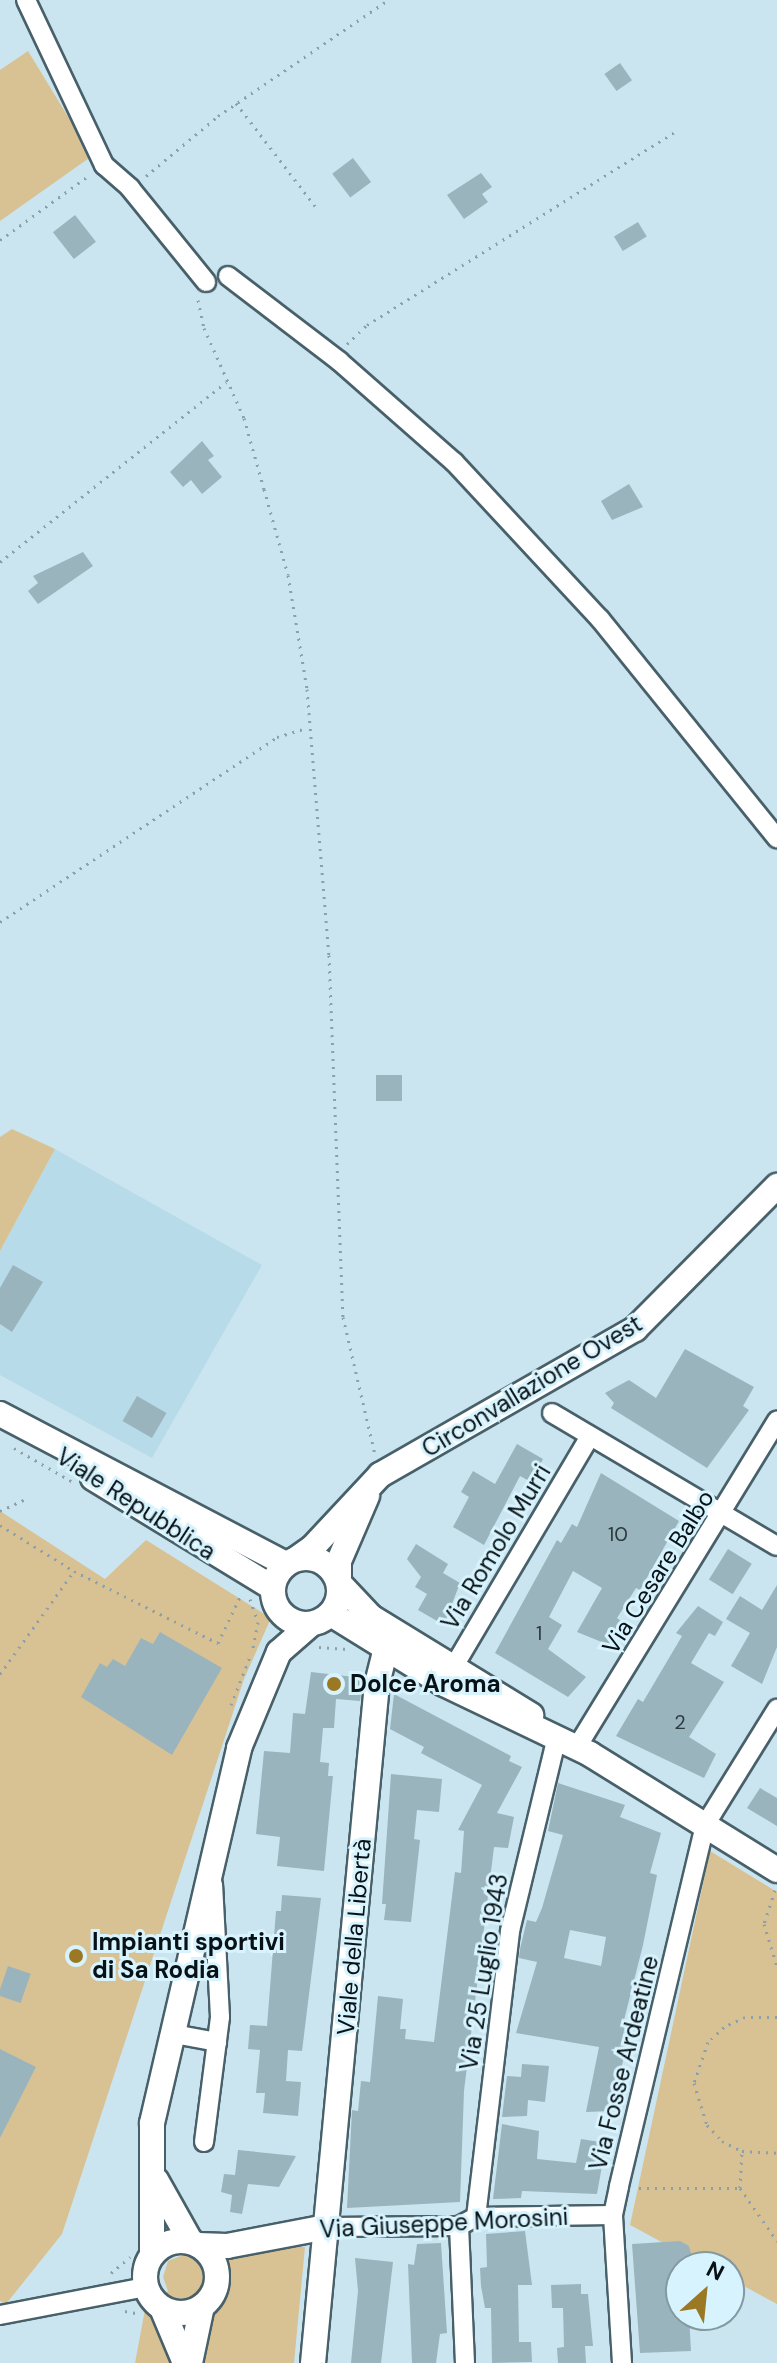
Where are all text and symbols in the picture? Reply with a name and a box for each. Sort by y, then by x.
street label: Circonvallazione Ovest [417,1309,647,1463]
street label: Viale Repubblica [51,1442,221,1566]
street label: Via Romolo Murri [435,1459,557,1635]
street label: Via Cesare Balbo [596,1485,720,1659]
house number: 10 [608,1522,628,1546]
house number: 1 [536,1621,542,1645]
place label: Dolce Aroma [350,1670,501,1698]
marker: Dolce Aroma [325,1675,343,1693]
house number: 2 [674,1710,686,1734]
street label: Viale della Libertà [331,1837,377,2037]
street label: Via 25 Luglio 1943 [454,1872,514,2072]
place label: Impianti sportivi di Sa Rodia [92,1928,285,1984]
marker: Impianti sportivi di Sa Rodia [67,1947,85,1965]
street label: Via Fosse Ardeatine [583,1953,665,2173]
street label: Via Giuseppe Morosini [319,2202,569,2244]
north arrow [665,2251,745,2331]
text: N [701,2254,729,2288]

